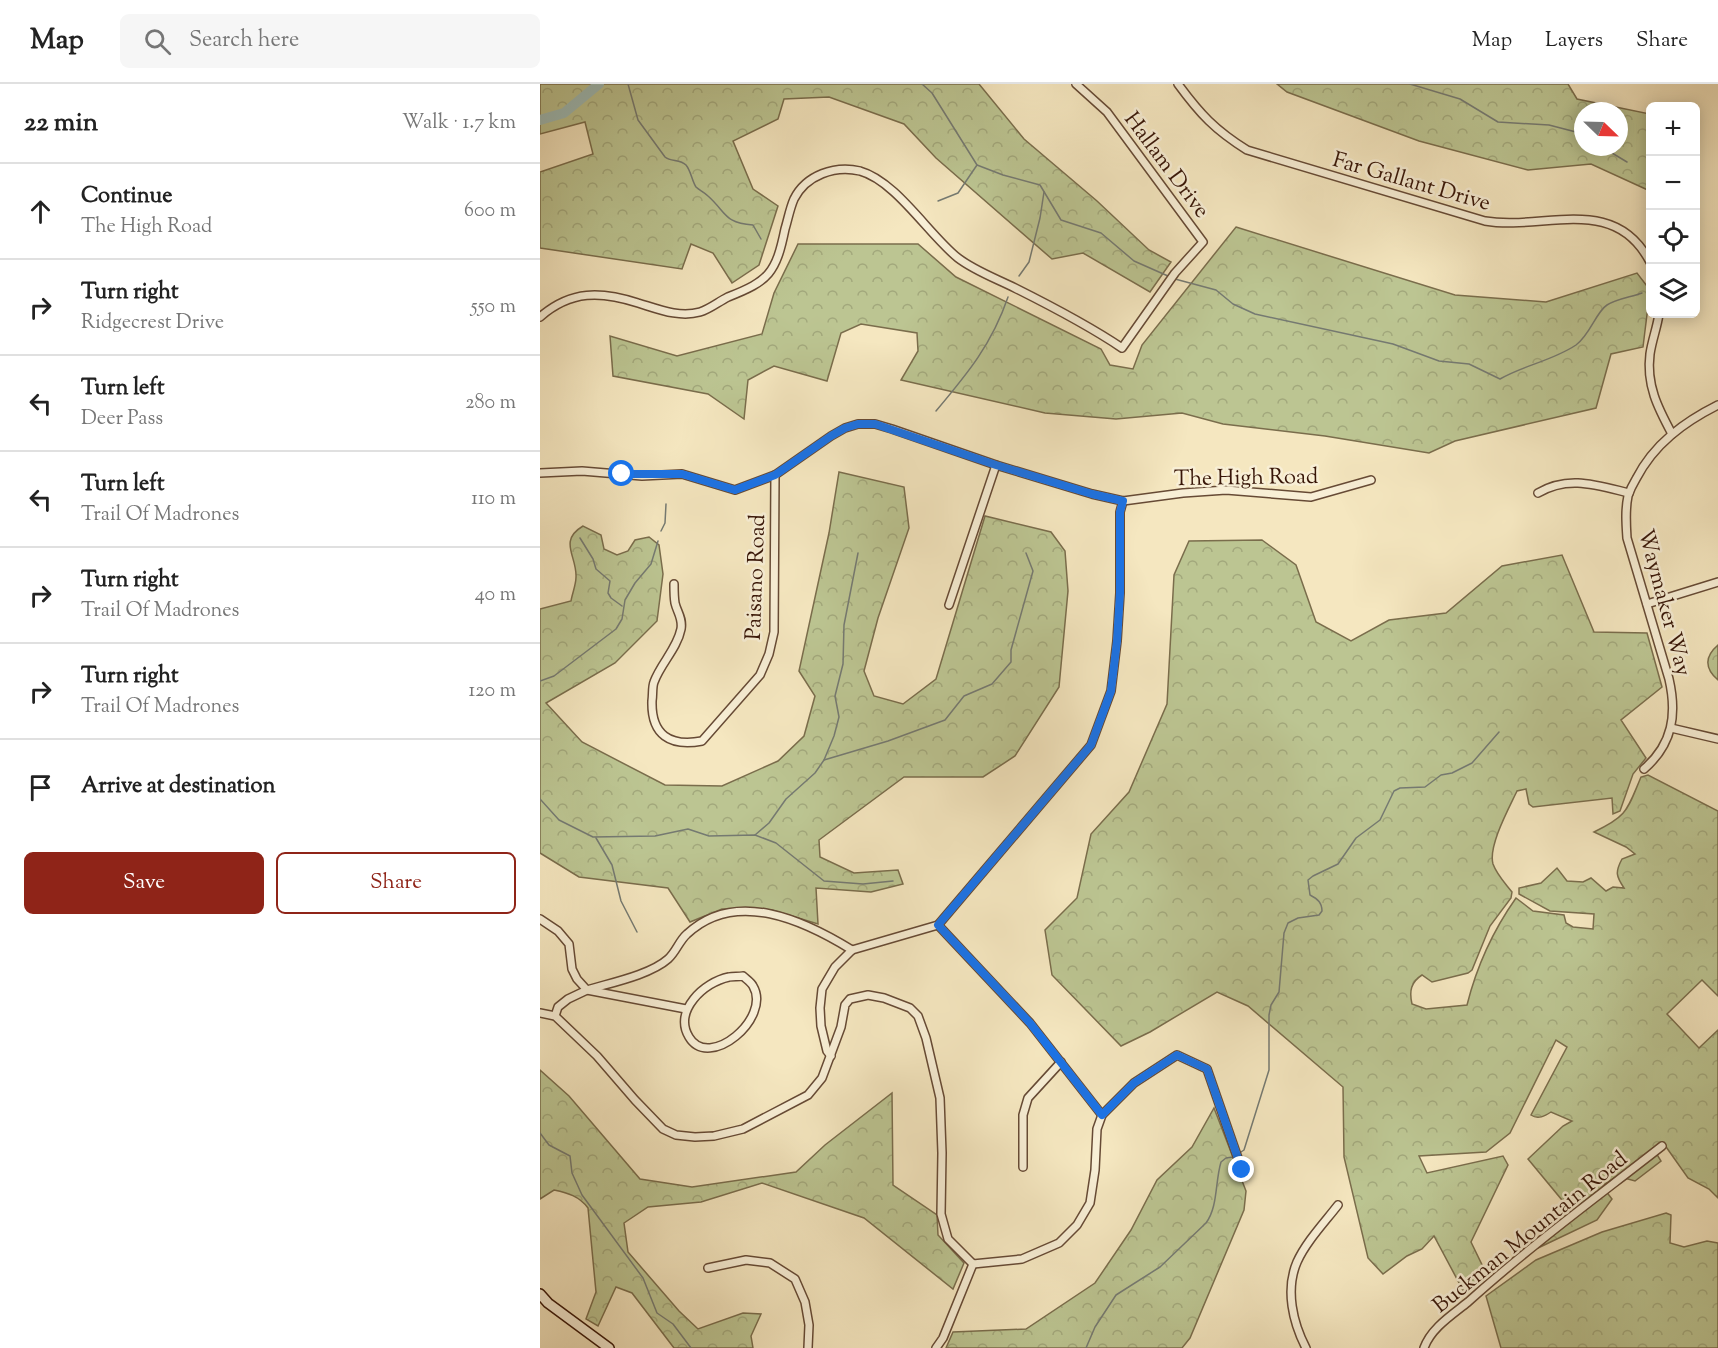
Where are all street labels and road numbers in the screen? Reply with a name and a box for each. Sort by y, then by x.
street label: Hallam Drive [1115,106,1216,226]
street label: Far Gallant Drive [1328,145,1494,221]
street label: The High Road [1174,462,1319,496]
street label: Paisano Road [739,513,775,641]
street label: Waymaker Way [1628,526,1698,680]
street label: Buckman Mountain Road [1426,1144,1635,1322]

